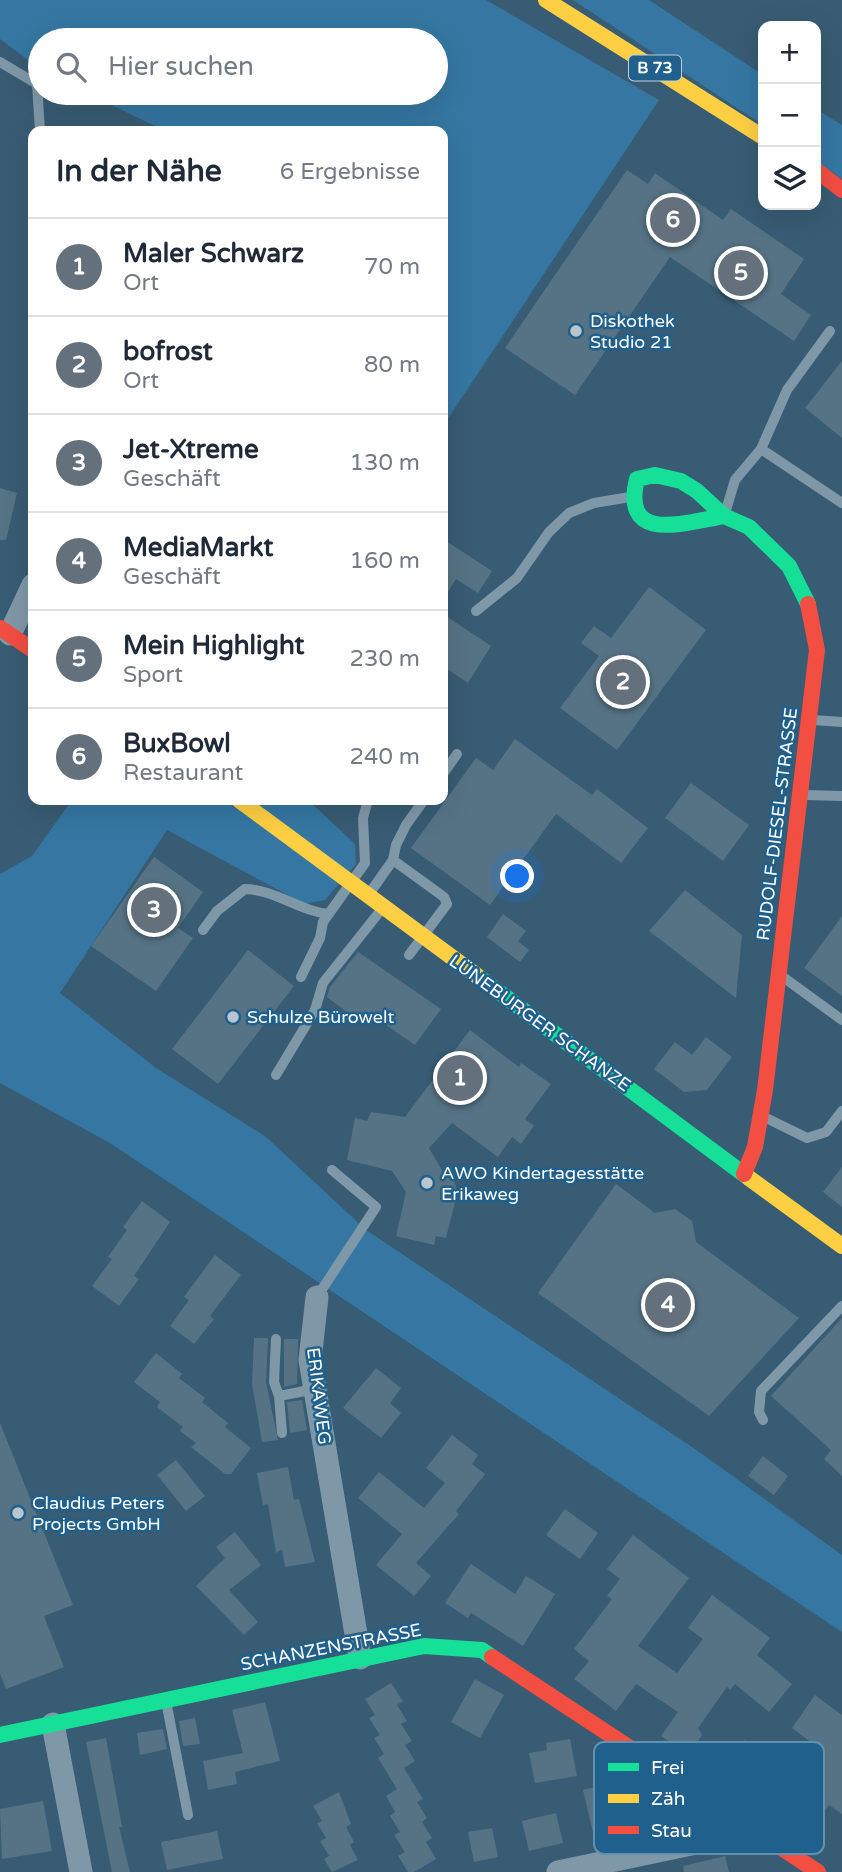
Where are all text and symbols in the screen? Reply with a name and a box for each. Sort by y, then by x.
map controls [758,21,821,210]
button: + [758,21,821,84]
search box [28,28,448,105]
icon: search [52,48,90,86]
text: Hier suchen [108,51,254,82]
road number: B 73 [629,55,681,80]
button: − [758,84,821,147]
button: layers [758,147,821,210]
text: In der Nähe [56,153,222,190]
text: 6 Ergebnisse [280,158,420,186]
pin: 6 [650,194,696,246]
text: Maler Schwarz [123,238,304,269]
pin: 5 [718,247,764,299]
text: 1 [72,253,86,281]
text: 70 m [364,253,420,281]
text: Ort [123,269,159,297]
place label: Diskothek Studio 21 [590,310,675,353]
marker: Diskothek Studio 21 [568,323,584,339]
text: bofrost [123,336,213,367]
text: 2 [72,351,86,379]
text: 80 m [364,351,420,379]
text: Ort [123,367,159,395]
text: Jet-Xtreme [123,434,259,465]
text: 3 [72,449,86,477]
text: 130 m [350,449,420,477]
text: Geschäft [123,465,221,493]
text: MediaMarkt [123,532,273,563]
text: 4 [72,547,86,575]
text: 160 m [350,547,420,575]
text: Geschäft [123,563,221,591]
text: Mein Highlight [123,630,304,661]
text: 5 [72,645,86,673]
text: 230 m [350,645,420,673]
pin: 2 [600,656,646,708]
text: Sport [123,661,183,689]
street label: RUDOLF-DIESEL-STRASSE [752,706,802,942]
text: BuxBowl [123,728,231,759]
text: 6 [72,743,86,771]
text: 240 m [350,743,420,771]
text: Restaurant [123,759,243,787]
your location [500,859,534,893]
pin: 3 [131,884,177,936]
street label: LÜNEBURGER SCHANZE [445,950,635,1096]
place label: Schulze Bürowelt [247,1006,394,1028]
marker: Schulze Bürowelt [225,1009,241,1025]
pin: 1 [437,1052,483,1104]
place label: AWO Kindertagesstätte Erikaweg [441,1162,644,1205]
marker: AWO Kindertagesstätte Erikaweg [419,1175,435,1191]
pin: 4 [645,1279,691,1331]
street label: ERIKAWEG [302,1346,336,1446]
place label: Claudius Peters Projects GmbH [32,1492,165,1535]
marker: Claudius Peters Projects GmbH [10,1505,26,1521]
street label: SCHANZENSTRASSE [239,1619,423,1675]
legend [594,1742,824,1854]
text: Frei [651,1757,685,1779]
text: Zäh [651,1788,685,1810]
text: Stau [651,1820,692,1842]

